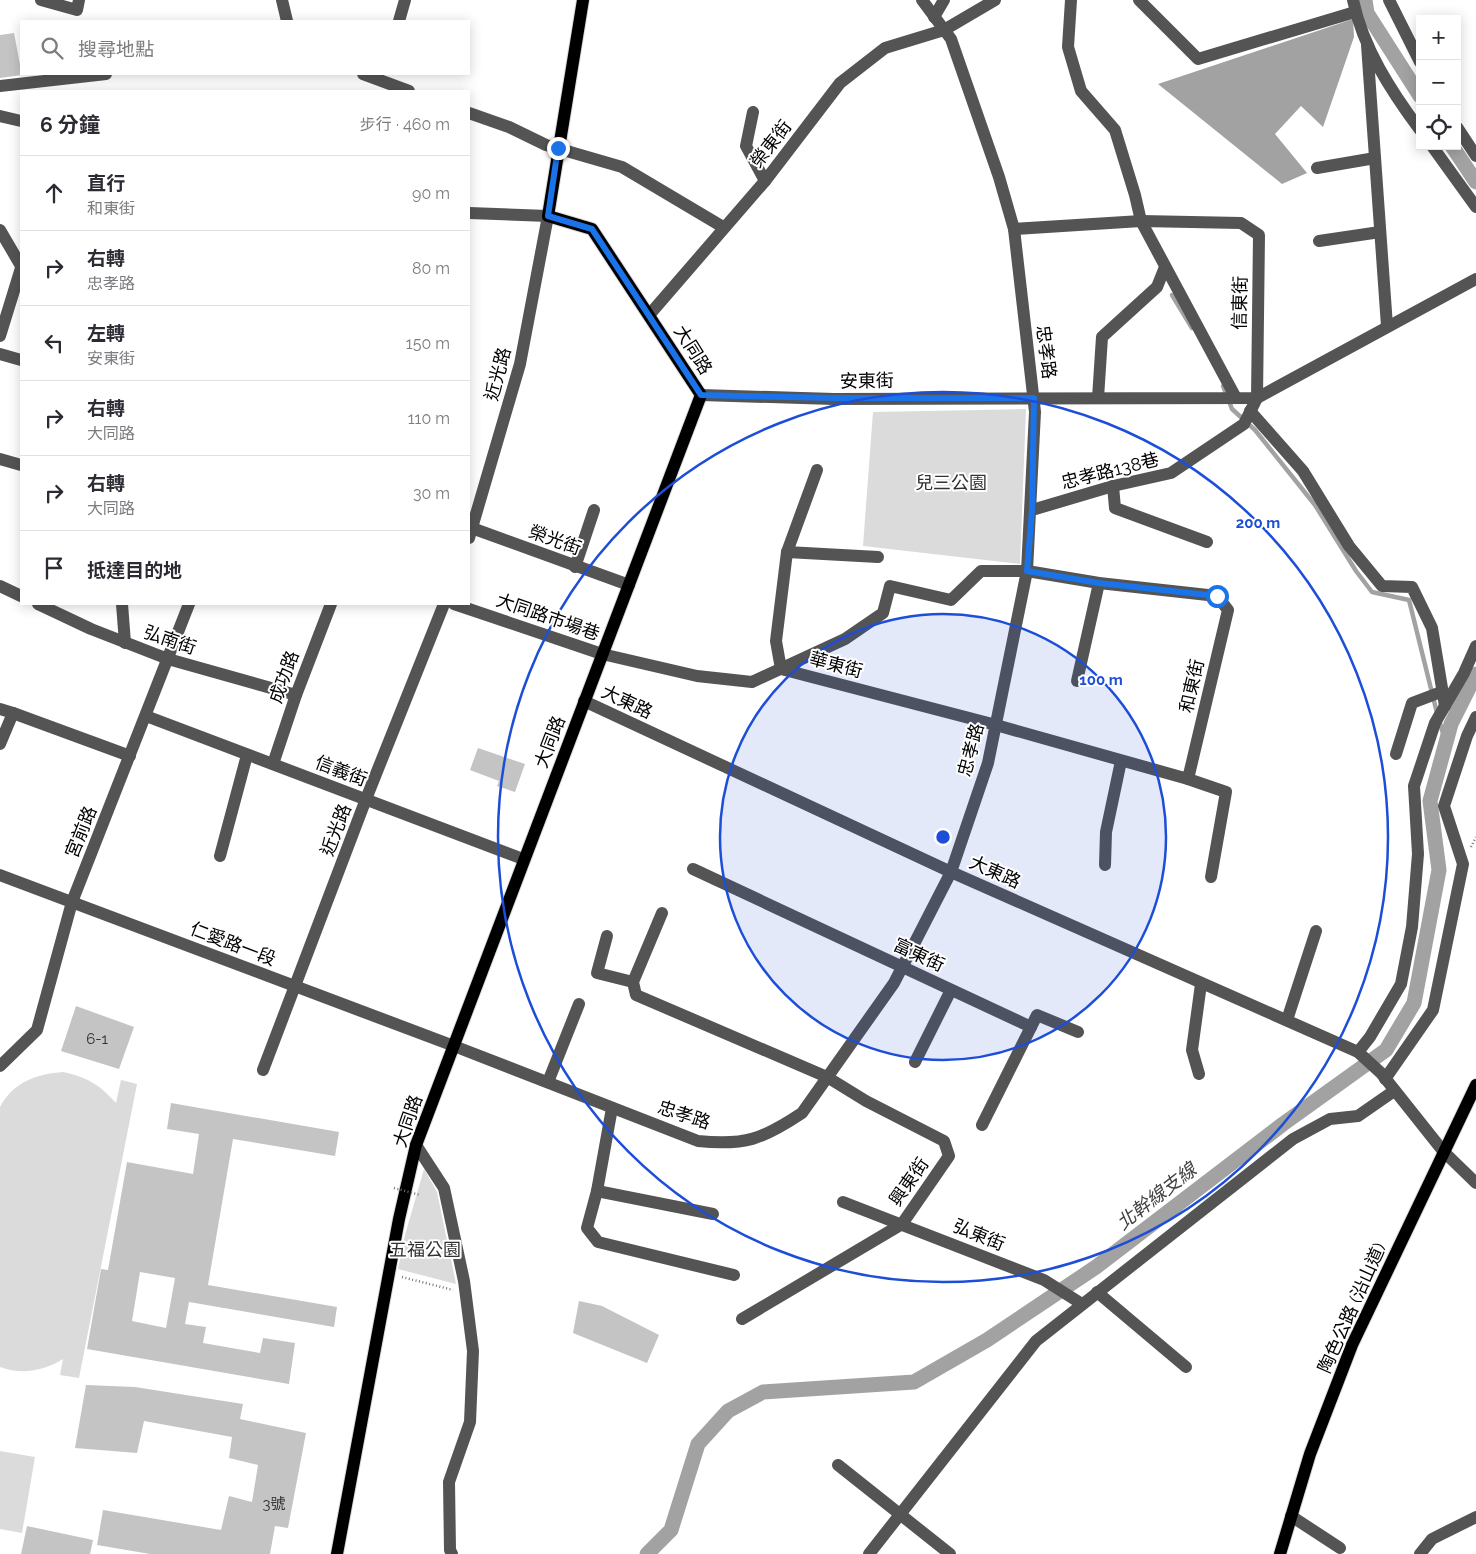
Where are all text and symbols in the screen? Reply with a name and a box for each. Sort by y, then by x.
map controls [1416,15,1461,150]
button: + [1416,15,1461,60]
search box [20,20,470,75]
icon: search [38,34,66,62]
text: 搜尋地點 [78,38,154,60]
button: − [1416,60,1461,105]
button: locate [1416,105,1461,150]
text: 6 分鐘 [40,112,100,137]
text: 步行 · 460 m [360,115,450,134]
street label: 榮東街 [746,116,796,171]
route end [547,137,570,160]
text: 直行 [87,172,125,194]
icon: ahead [40,179,68,207]
text: 90 m [412,184,450,203]
text: 和東街 [87,199,135,218]
text: 右轉 [87,247,125,269]
icon: right [40,254,68,282]
text: 80 m [412,259,450,278]
text: 忠孝路 [87,274,135,293]
street label: 信東街 [1229,276,1250,330]
street label: 大同路 [670,321,717,378]
text: 左轉 [87,322,125,344]
street label: 忠孝路 [1033,324,1060,380]
icon: left [40,329,68,357]
text: 150 m [406,334,450,353]
street label: 近光路 [480,345,515,403]
text: 安東街 [87,349,135,368]
street label: 安東街 [840,370,894,391]
text: 右轉 [87,397,125,419]
icon: right [40,404,68,432]
text: 110 m [408,409,450,428]
text: 大同路 [87,424,135,443]
street label: 忠孝路138巷 [1059,448,1161,493]
text: 右轉 [87,472,125,494]
park label: 兒三公園 [915,472,987,493]
icon: right [40,479,68,507]
text: 30 m [413,484,450,503]
text: 大同路 [87,499,135,518]
text: 200 m [1236,514,1280,532]
street label: 榮光街 [526,520,584,559]
icon: arrive [40,554,68,582]
text: 抵達目的地 [87,559,182,581]
route start [1206,585,1229,608]
street label: 大同路市場巷 [494,589,603,644]
street label: 弘南街 [141,621,199,658]
street label: 華東街 [807,647,865,682]
street label: 成功路 [264,648,303,706]
street label: 和東街 [1175,657,1208,715]
text: 100 m [1079,671,1123,689]
street label: 大東路 [598,681,656,722]
street label: 大同路 [530,713,569,771]
street label: 忠孝路 [953,721,988,779]
street label: 信義街 [312,751,370,790]
street label: 近光路 [316,801,355,859]
street label: 宮前路 [61,803,100,861]
centre of rings [934,828,952,846]
street label: 大東路 [966,851,1024,892]
street label: 仁愛路一段 [187,918,279,969]
street label: 富東街 [890,934,948,975]
house number: 6-1 [86,1030,108,1048]
street label: 大同路 [389,1092,426,1150]
street label: 忠孝路 [655,1096,713,1133]
street label: 興東街 [885,1154,933,1210]
water label: 北幹線支線 [1112,1157,1202,1234]
street label: 弘東街 [950,1215,1008,1254]
park label: 五福公園 [389,1239,461,1260]
street label: 陶色公路 (沿山道) [1313,1239,1390,1376]
house number: 3號 [262,1495,286,1513]

